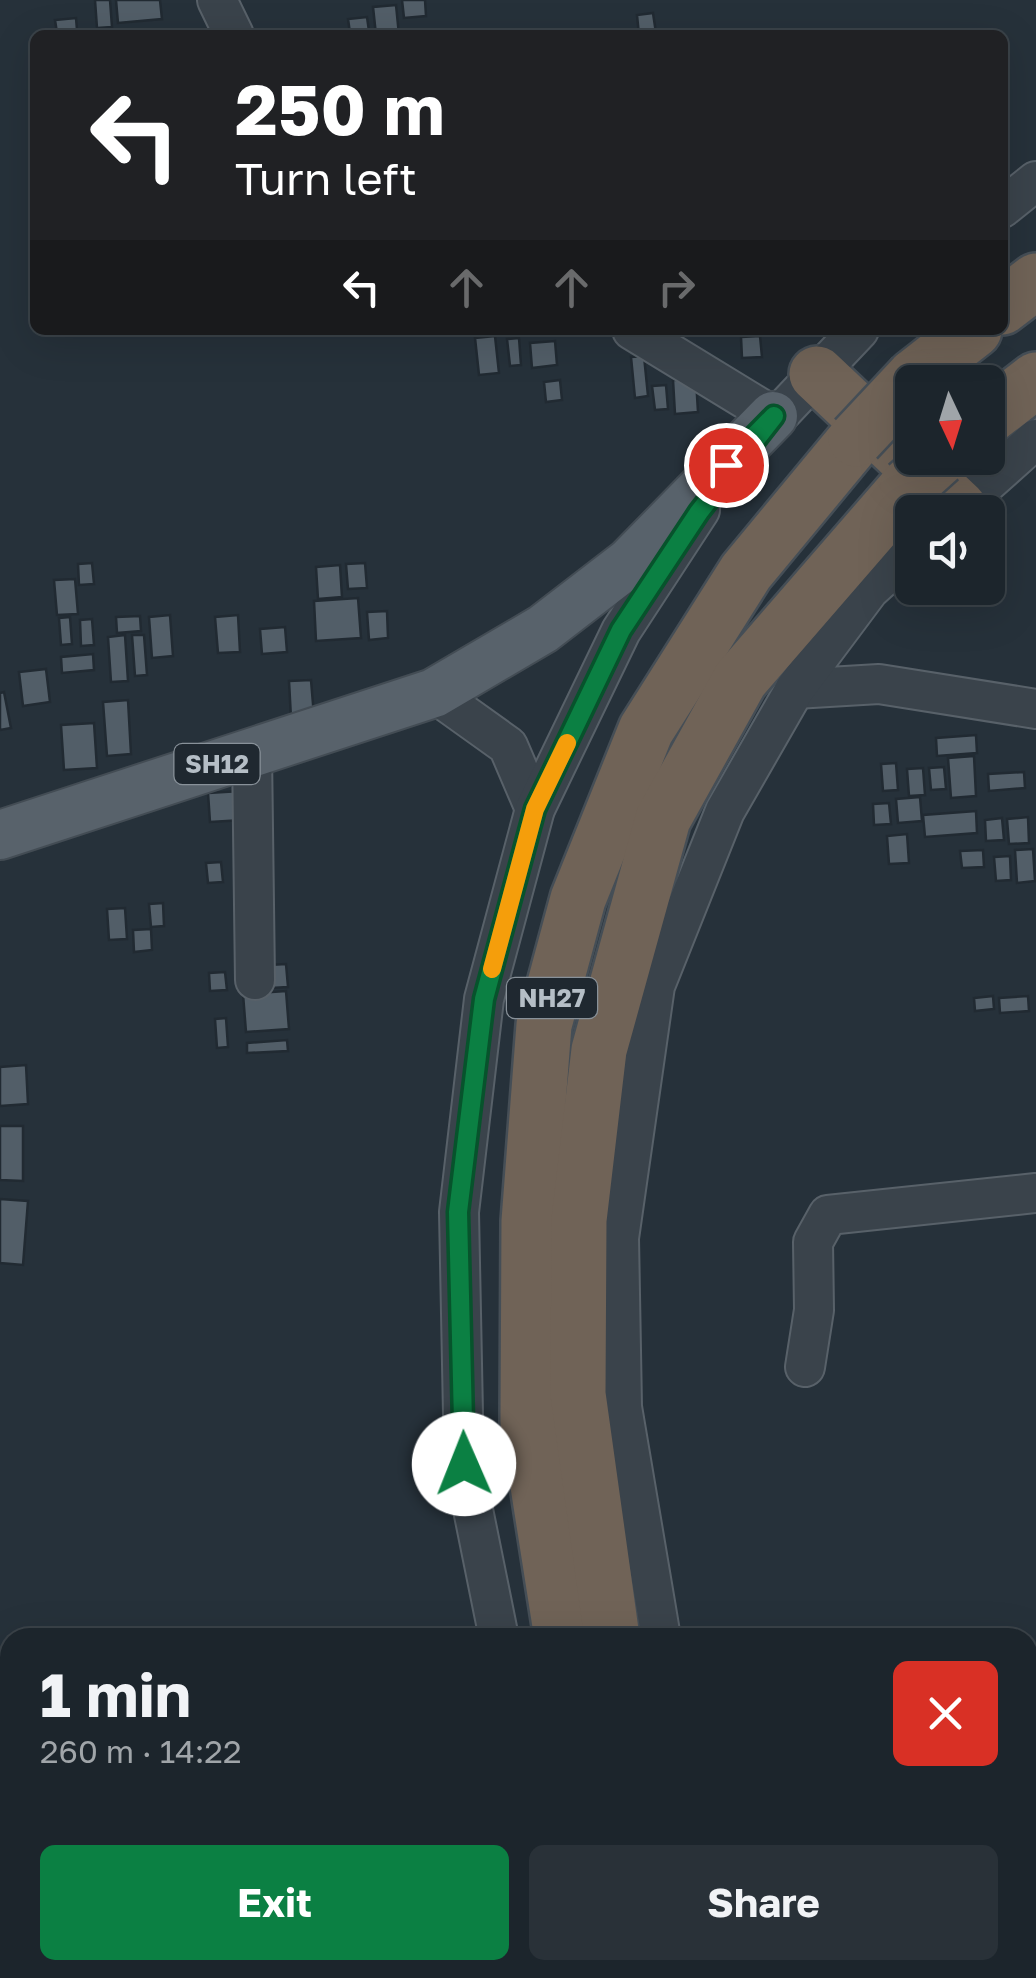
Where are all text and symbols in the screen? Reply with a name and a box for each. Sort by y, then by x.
text: 250 m [235,66,445,150]
icon: left [70,70,200,200]
text: Turn left [235,151,417,205]
icon: left [334,260,389,315]
icon: ahead [439,260,494,315]
icon: ahead [544,260,599,315]
icon: right [649,260,704,315]
north arrow [895,365,1005,475]
map controls [895,365,1005,605]
pin [684,423,769,508]
icon: arrive [699,438,754,493]
button: sound [895,495,1005,605]
road number: SH12 [174,744,260,784]
road number: NH27 [507,978,597,1018]
position arrow [412,1412,516,1516]
text: 1 min [40,1658,191,1730]
button: close [893,1661,998,1766]
text: 260 m · 14:22 [40,1732,241,1770]
button: Exit [40,1845,509,1960]
button: Share [529,1845,998,1960]

